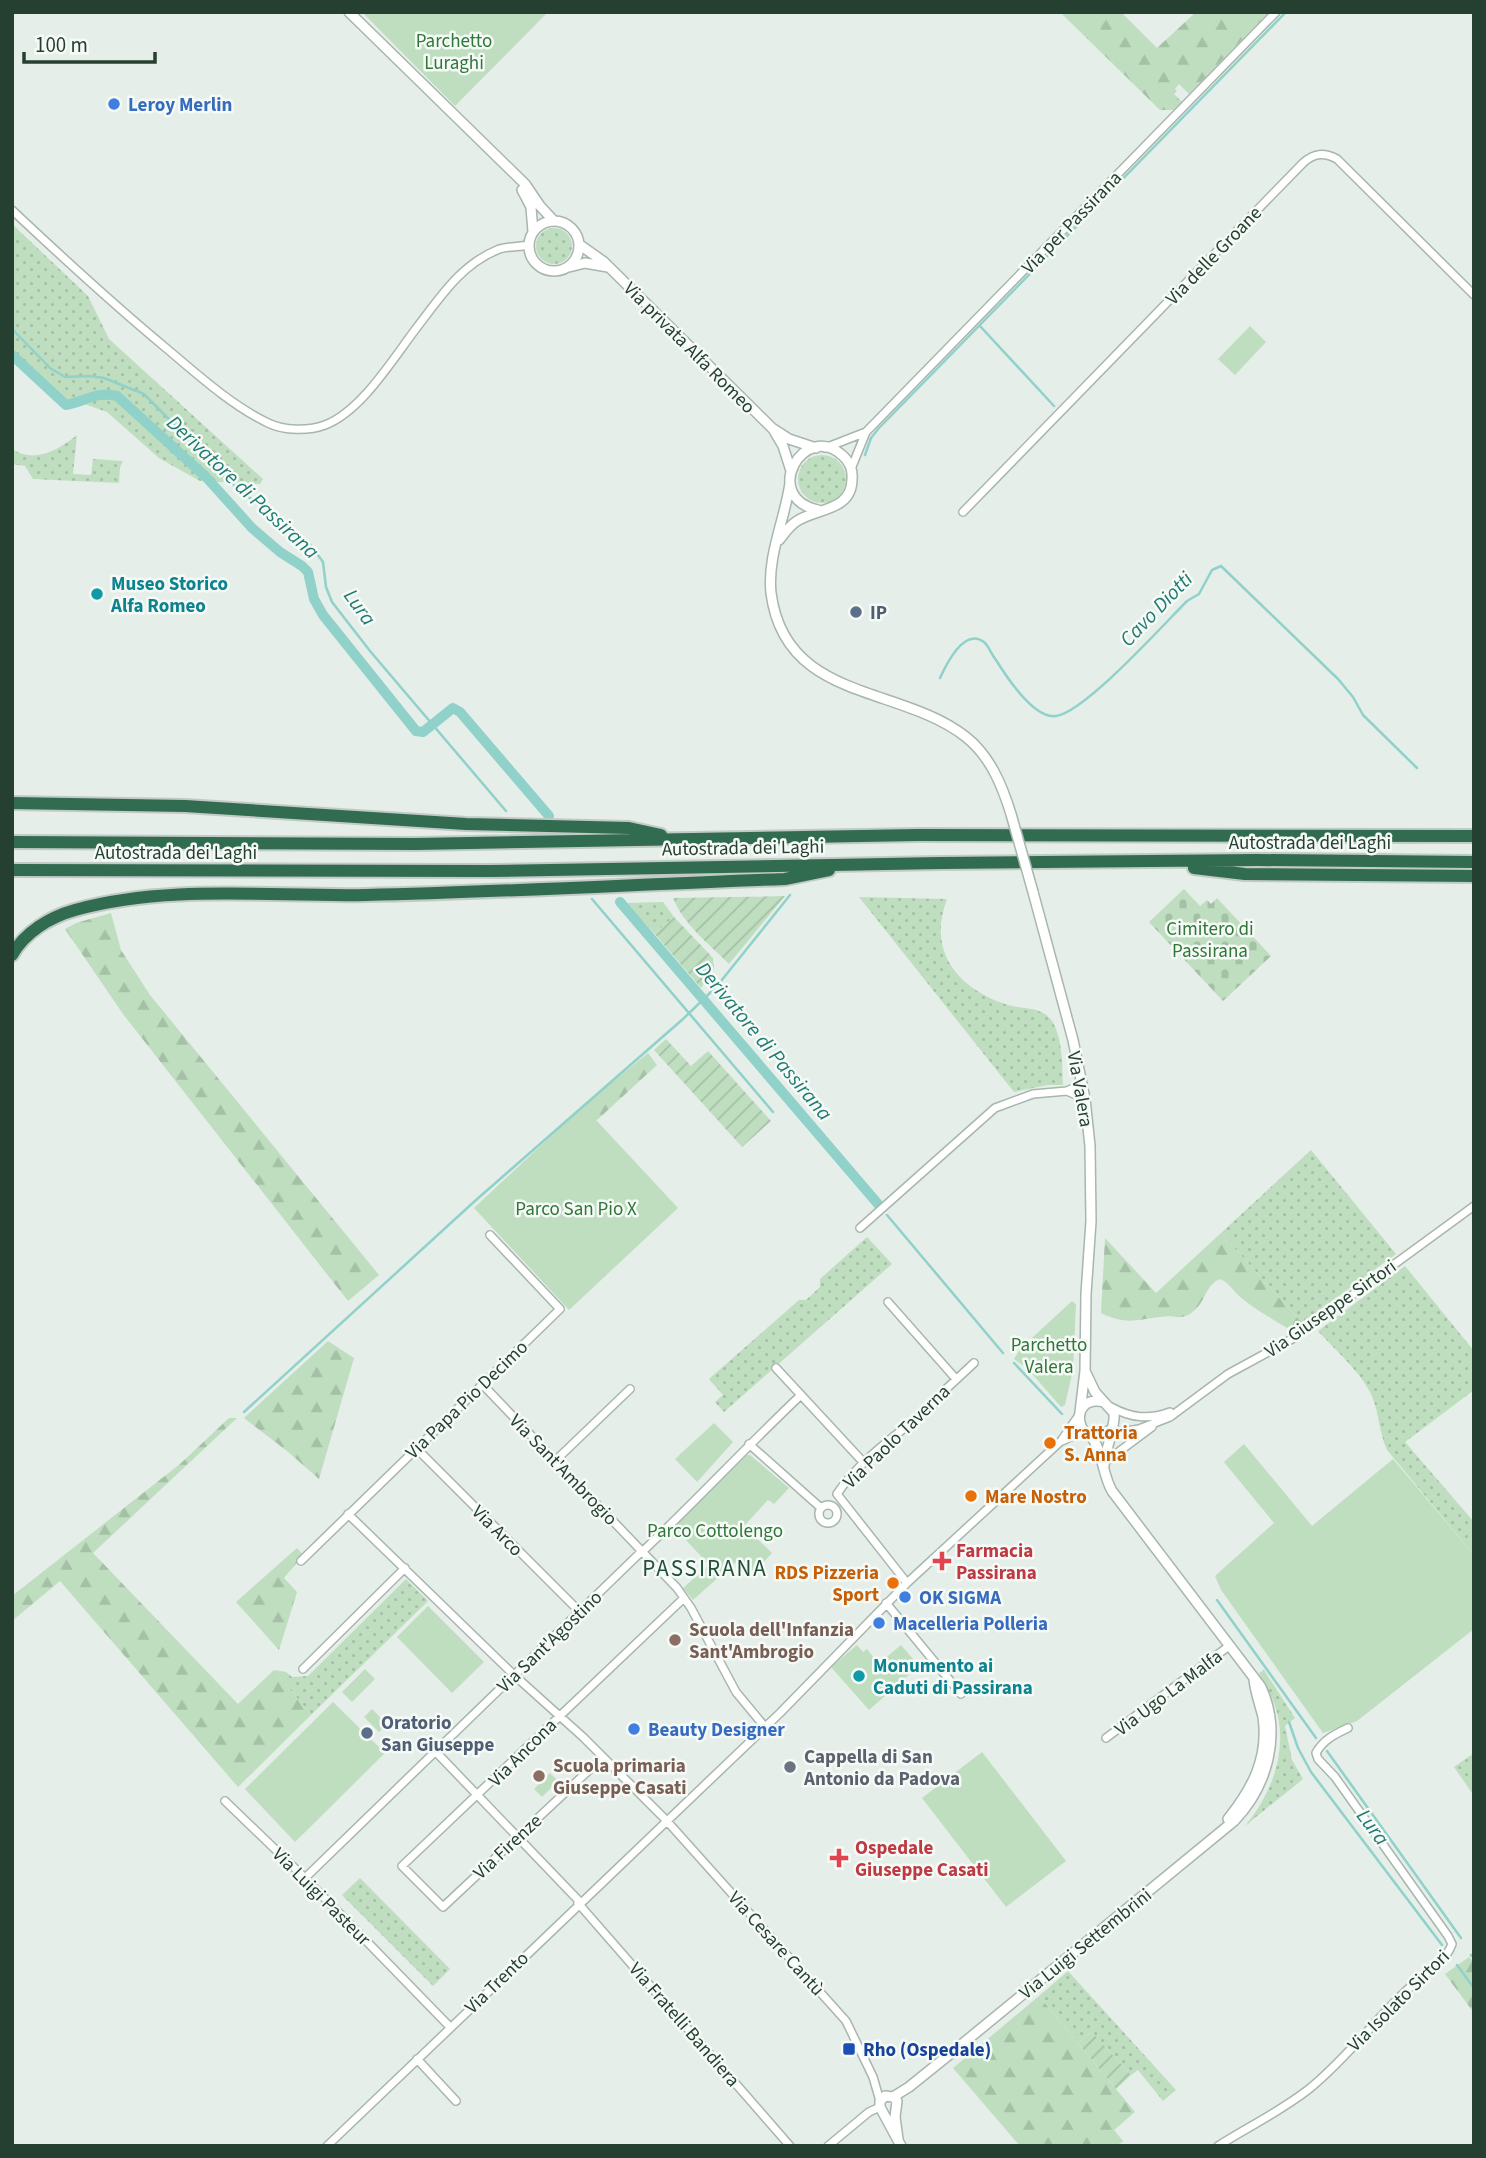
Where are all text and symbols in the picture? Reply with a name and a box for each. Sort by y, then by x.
scale bar [24,21,156,65]
park label: Parchetto Luraghi [416,28,492,77]
text: 100 m [35,30,88,60]
place label: Leroy Merlin [128,92,232,119]
marker: Leroy Merlin [106,96,122,112]
street label: Via per Passirana [1016,165,1128,281]
street label: Via delle Groane [1160,201,1268,312]
street label: Via privata Alfa Romeo [617,276,761,420]
water label: Derivatore di Passirana [160,408,326,566]
water label: Cavo Diotti [1113,564,1200,653]
place label: Museo Storico Alfa Romeo [110,571,228,620]
water label: Lura [336,583,384,631]
marker: Museo Storico Alfa Romeo [89,586,105,602]
place label: IP [870,600,887,627]
marker: IP [848,604,864,620]
street label: Autostrada dei Laghi [1229,830,1391,857]
street label: Autostrada dei Laghi [662,834,824,863]
street label: Autostrada dei Laghi [95,840,257,867]
park label: Cimitero di Passirana [1166,916,1254,965]
water label: Derivatore di Passirana [689,955,839,1127]
street label: Via Valera [1060,1049,1099,1129]
park label: Parco San Pio X [515,1196,637,1223]
street label: Via Giuseppe Sirtori [1259,1254,1402,1365]
park label: Parchetto Valera [1011,1332,1087,1381]
street label: Via Papa Pio Decimo [400,1334,534,1466]
street label: Via Paolo Taverna [837,1379,957,1495]
street label: Via Sant'Ambrogio [503,1408,623,1532]
place label: Trattoria S. Anna [1064,1420,1138,1469]
marker: Trattoria S. Anna [1042,1435,1058,1451]
place label: Mare Nostro [985,1484,1087,1511]
marker: Mare Nostro [963,1488,979,1504]
street label: Via Arco [465,1499,529,1563]
park label: Parco Cottolengo [647,1518,783,1545]
place label: Farmacia Passirana [956,1538,1037,1587]
district label: PASSIRANA [642,1552,768,1585]
marker: Farmacia Passirana [934,1553,950,1569]
place label: RDS Pizzeria Sport [774,1560,879,1609]
marker: RDS Pizzeria Sport [885,1575,901,1591]
street label: Via Sant'Agostino [491,1585,609,1699]
place label: OK SIGMA [919,1585,1001,1612]
marker: OK SIGMA [897,1589,913,1605]
place label: Macelleria Polleria [893,1611,1048,1638]
marker: Macelleria Polleria [871,1615,887,1631]
place label: Scuola dell'Infanzia Sant'Ambrogio [689,1617,854,1666]
marker: Scuola dell'Infanzia Sant'Ambrogio [667,1632,683,1648]
street label: Via Ugo La Malfa [1109,1644,1229,1743]
place label: Monumento ai Caduti di Passirana [873,1653,1033,1702]
marker: Monumento ai Caduti di Passirana [851,1668,867,1684]
place label: Oratorio San Giuseppe [381,1710,494,1759]
street label: Via Ancona [483,1713,563,1793]
place label: Beauty Designer [648,1717,785,1744]
marker: Beauty Designer [626,1721,642,1737]
marker: Oratorio San Giuseppe [359,1725,375,1741]
place label: Cappella di San Antonio da Padova [803,1744,960,1793]
place label: Scuola primaria Giuseppe Casati [553,1753,687,1802]
marker: Cappella di San Antonio da Padova [782,1759,798,1775]
marker: Scuola primaria Giuseppe Casati [531,1768,547,1784]
water label: Lura [1349,1803,1397,1851]
street label: Via Firenze [468,1808,548,1886]
place label: Ospedale Giuseppe Casati [855,1835,989,1884]
street label: Via Luigi Pasteur [266,1842,377,1953]
marker: Ospedale Giuseppe Casati [829,1848,849,1868]
street label: Via Luigi Settembrini [1014,1882,1158,2006]
street label: Via Cesare Cantù [721,1886,830,2002]
street label: Via Isolato Sirtori [1342,1944,1456,2058]
street label: Via Trento [459,1946,535,2021]
street label: Via Fratelli Bandiera [622,1957,746,2093]
place label: Rho (Ospedale) [863,2037,991,2064]
marker: Rho (Ospedale) [841,2041,857,2057]

